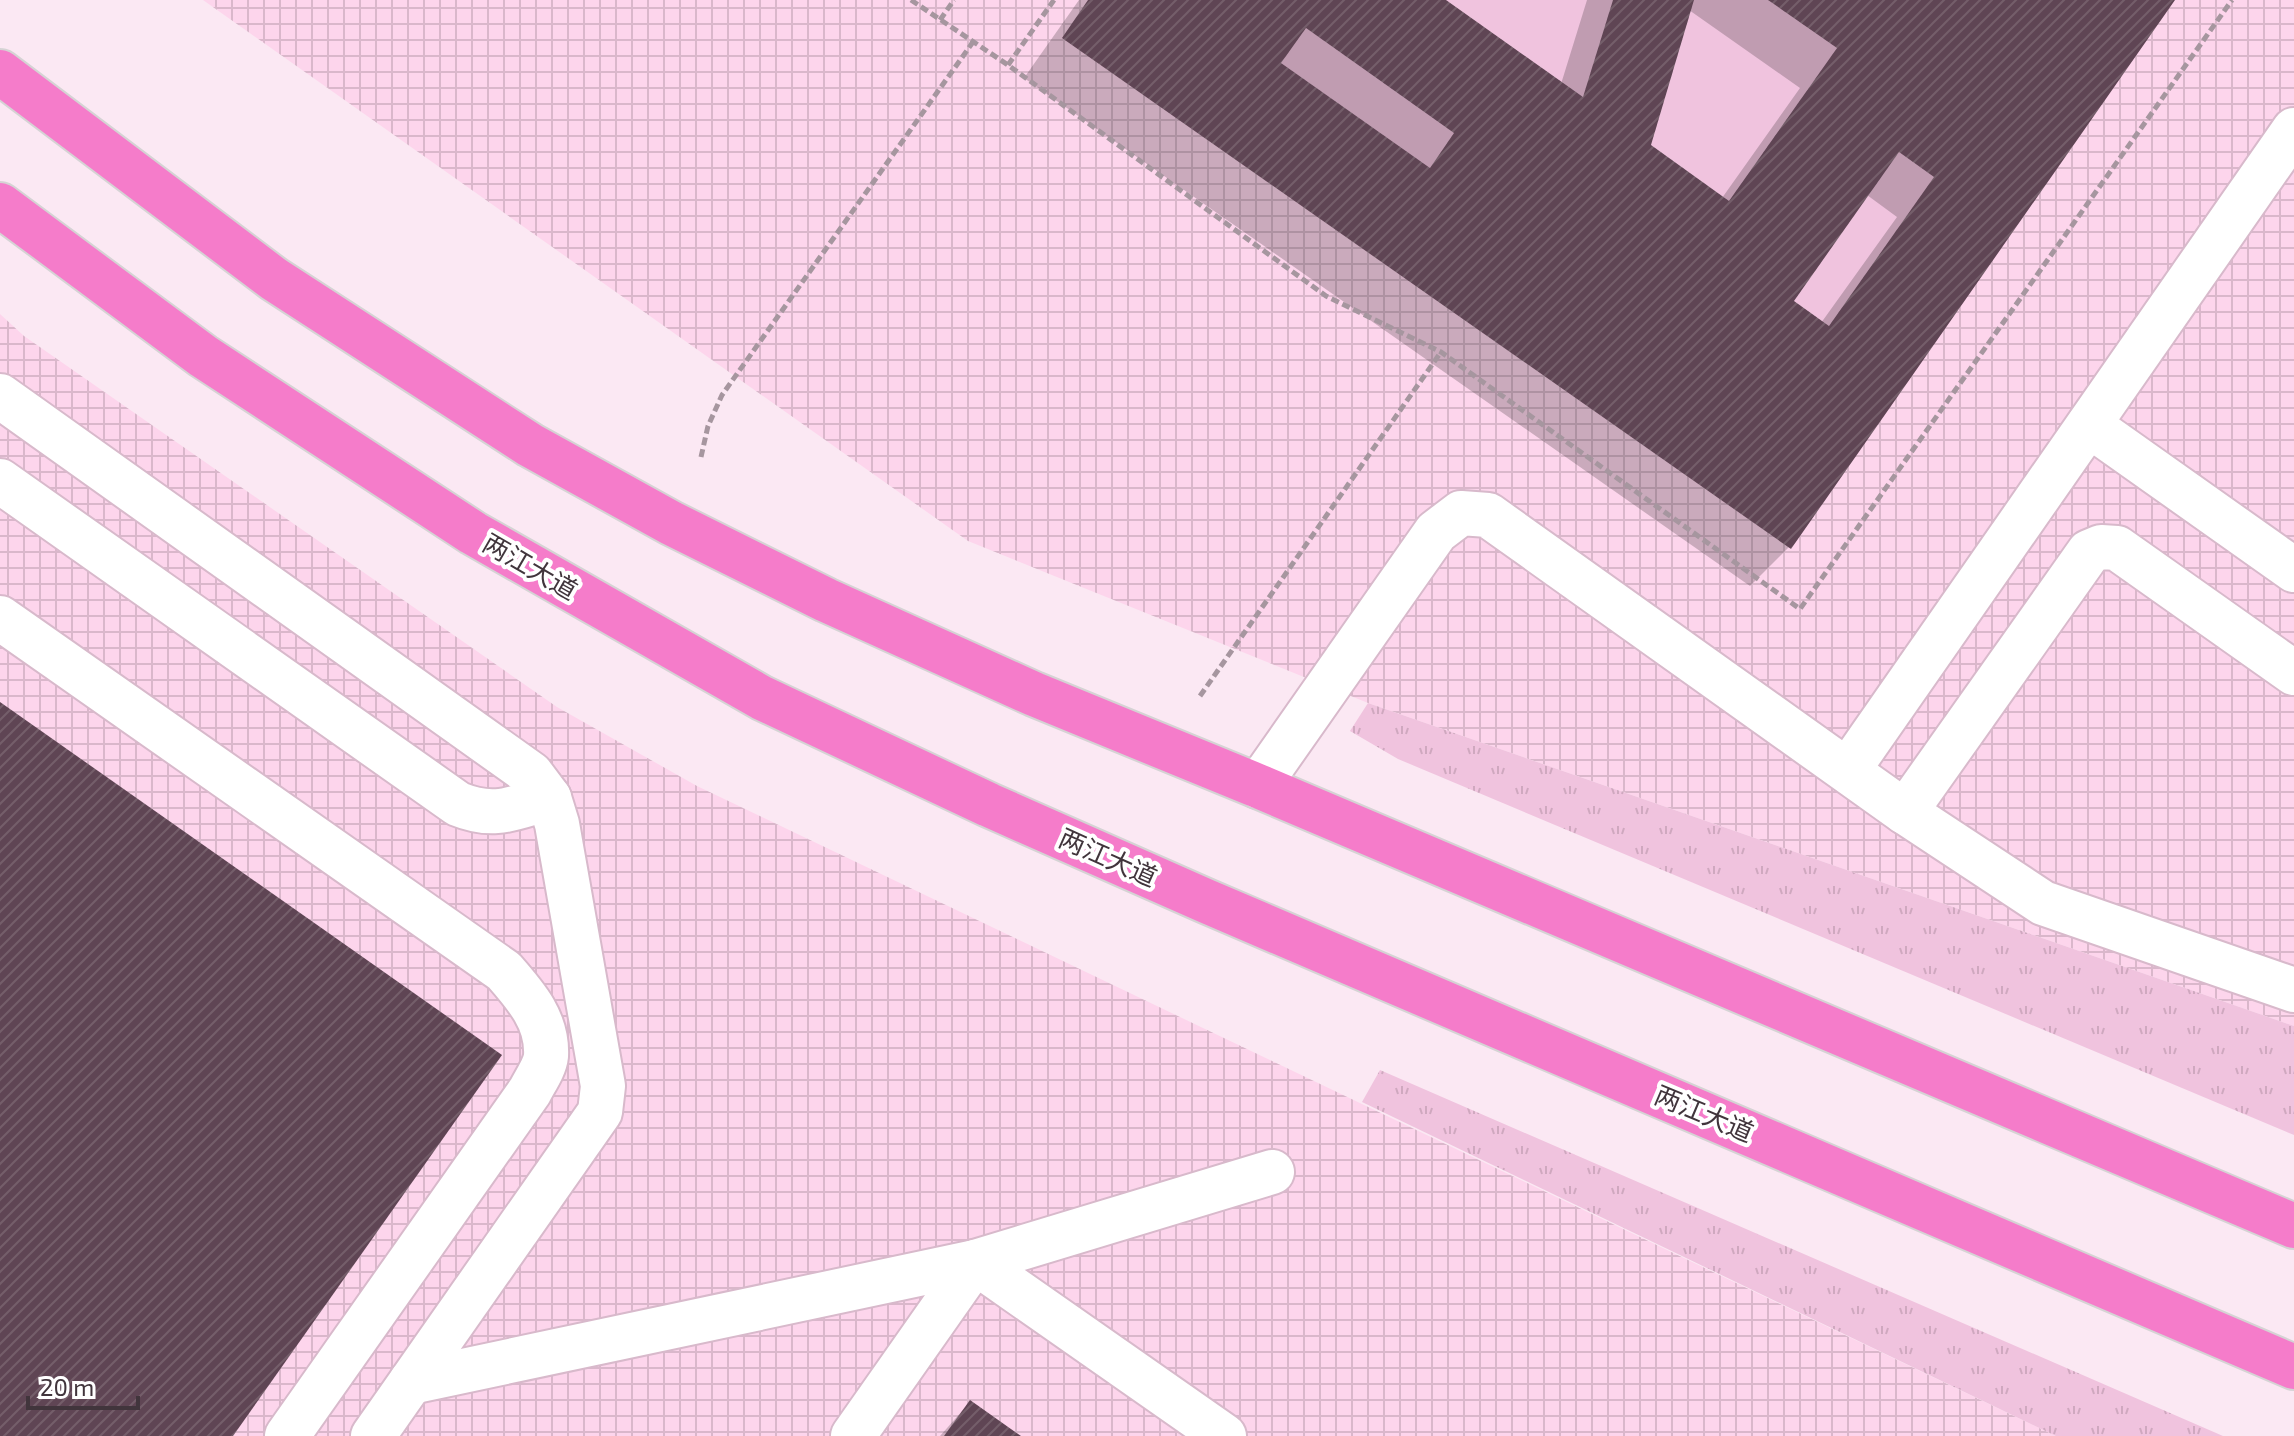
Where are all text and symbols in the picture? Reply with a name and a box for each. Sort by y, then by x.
street label: 两江大道 [478,526,584,605]
street label: 两江大道 [1055,821,1162,892]
street label: 两江大道 [1651,1078,1759,1147]
scale bar [28,1360,138,1410]
text: 20 m [40,1372,94,1401]

